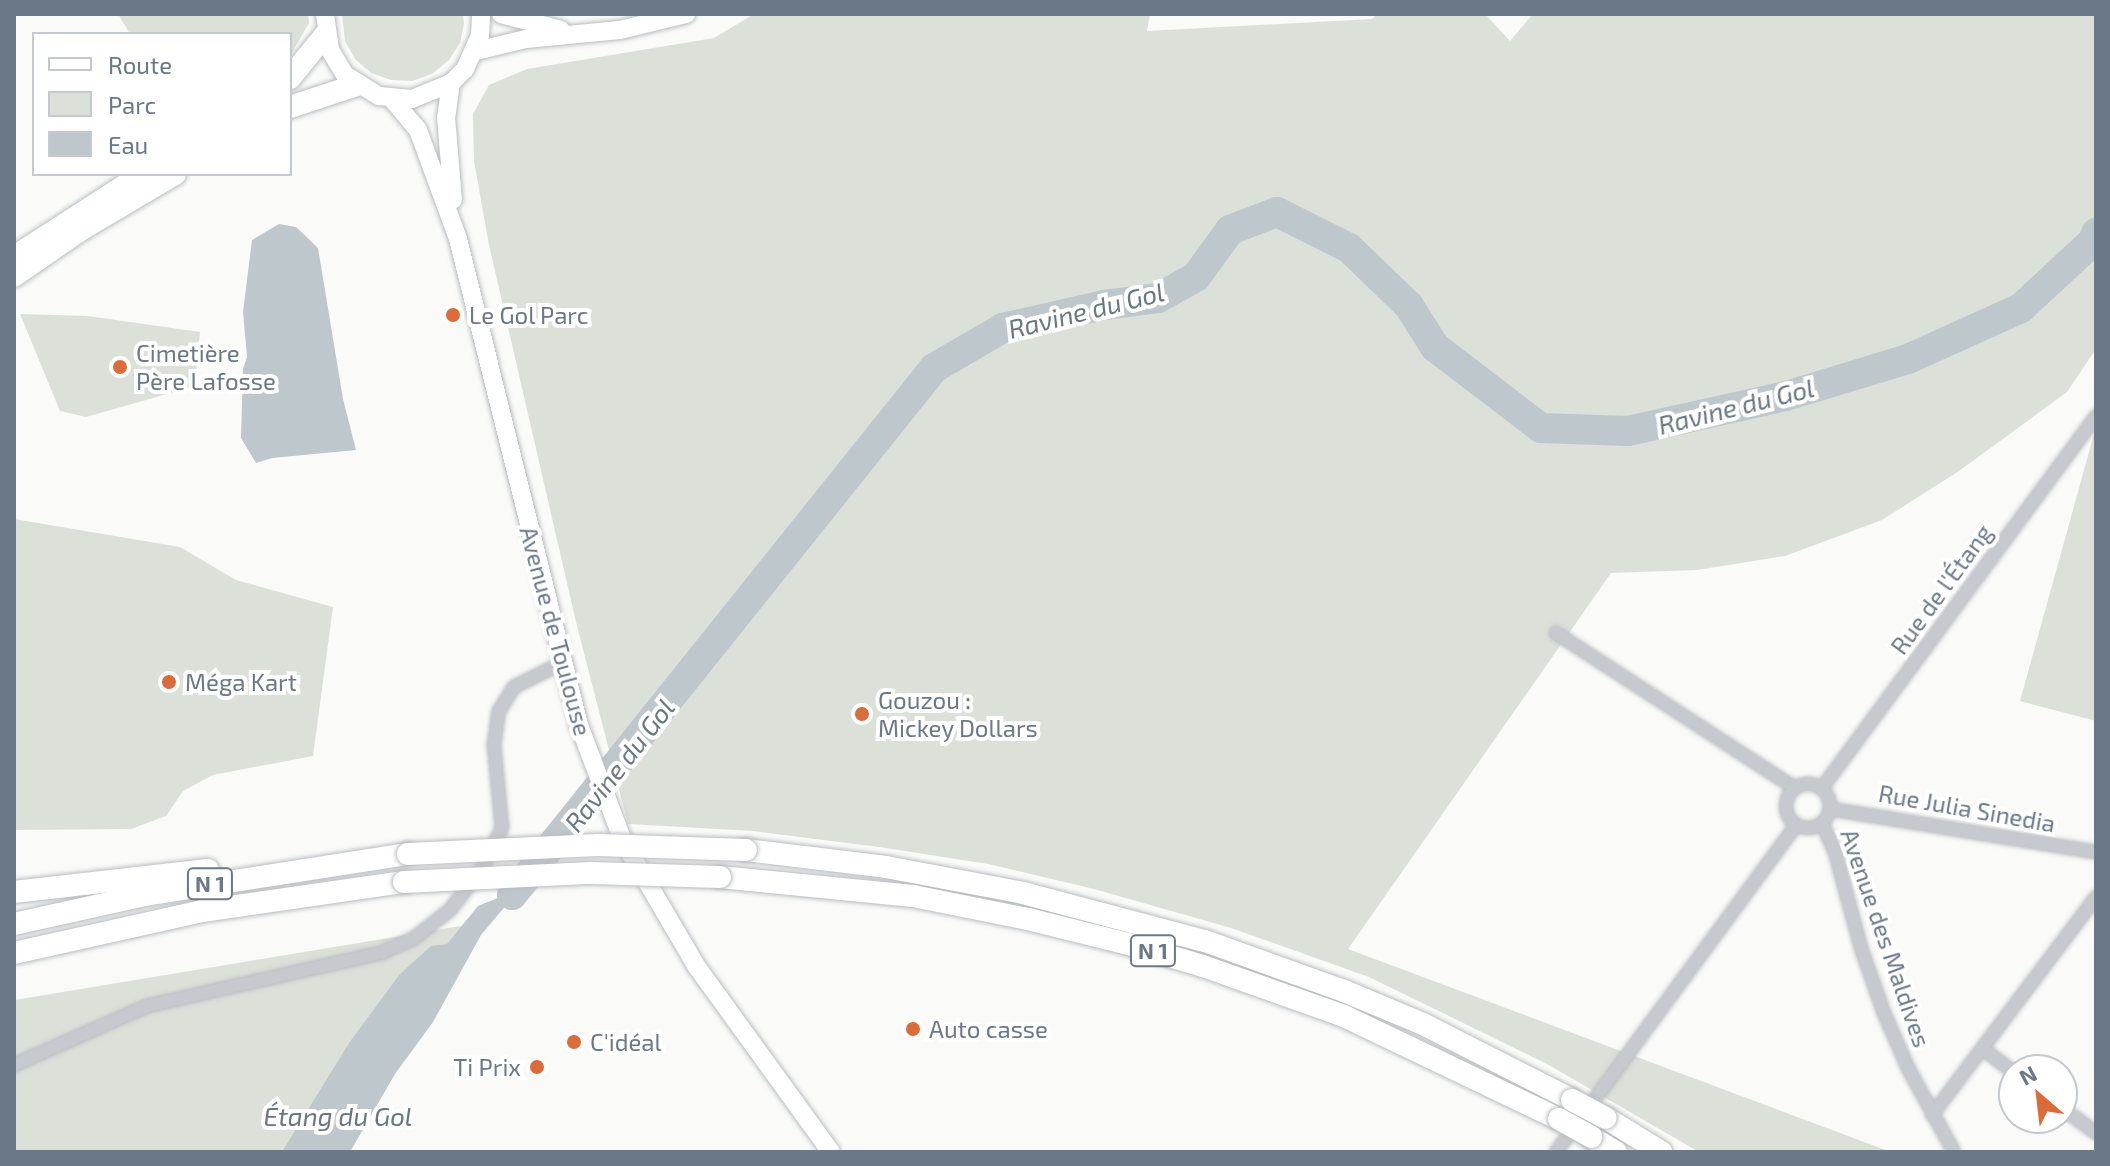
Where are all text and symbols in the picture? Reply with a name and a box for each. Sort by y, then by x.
legend [32,32,292,176]
text: Route [108,50,172,79]
text: Parc [108,90,156,119]
text: Eau [108,130,148,159]
water label: Ravine du Gol [1005,276,1167,344]
place label: Le Gol Parc [469,301,589,329]
marker: Le Gol Parc [444,306,462,324]
place label: Cimetière Père Lafosse [136,339,276,395]
marker: Cimetière Père Lafosse [111,358,129,376]
water label: Ravine du Gol [1655,372,1817,440]
street label: Rue de l'Étang [1884,518,1998,660]
street label: Avenue de Toulouse [514,523,598,739]
place label: Méga Kart [185,668,297,696]
marker: Méga Kart [160,673,178,691]
place label: Gouzou : Mickey Dollars [878,686,1038,742]
water label: Ravine du Gol [558,692,680,838]
marker: Gouzou : Mickey Dollars [853,705,871,723]
street label: Rue Julia Sinedia [1876,778,2058,838]
street label: Avenue des Maldives [1835,825,1937,1051]
road number: N 1 [186,866,234,902]
road number: N 1 [1129,933,1177,969]
place label: Auto casse [929,1015,1048,1043]
marker: Auto casse [904,1020,922,1038]
place label: C'idéal [590,1028,662,1056]
marker: C'idéal [565,1033,583,1051]
place label: Ti Prix [453,1053,521,1081]
north arrow [1998,1054,2078,1134]
marker: Ti Prix [528,1058,546,1076]
text: N [2015,1059,2041,1090]
water label: Étang du Gol [264,1100,412,1132]

